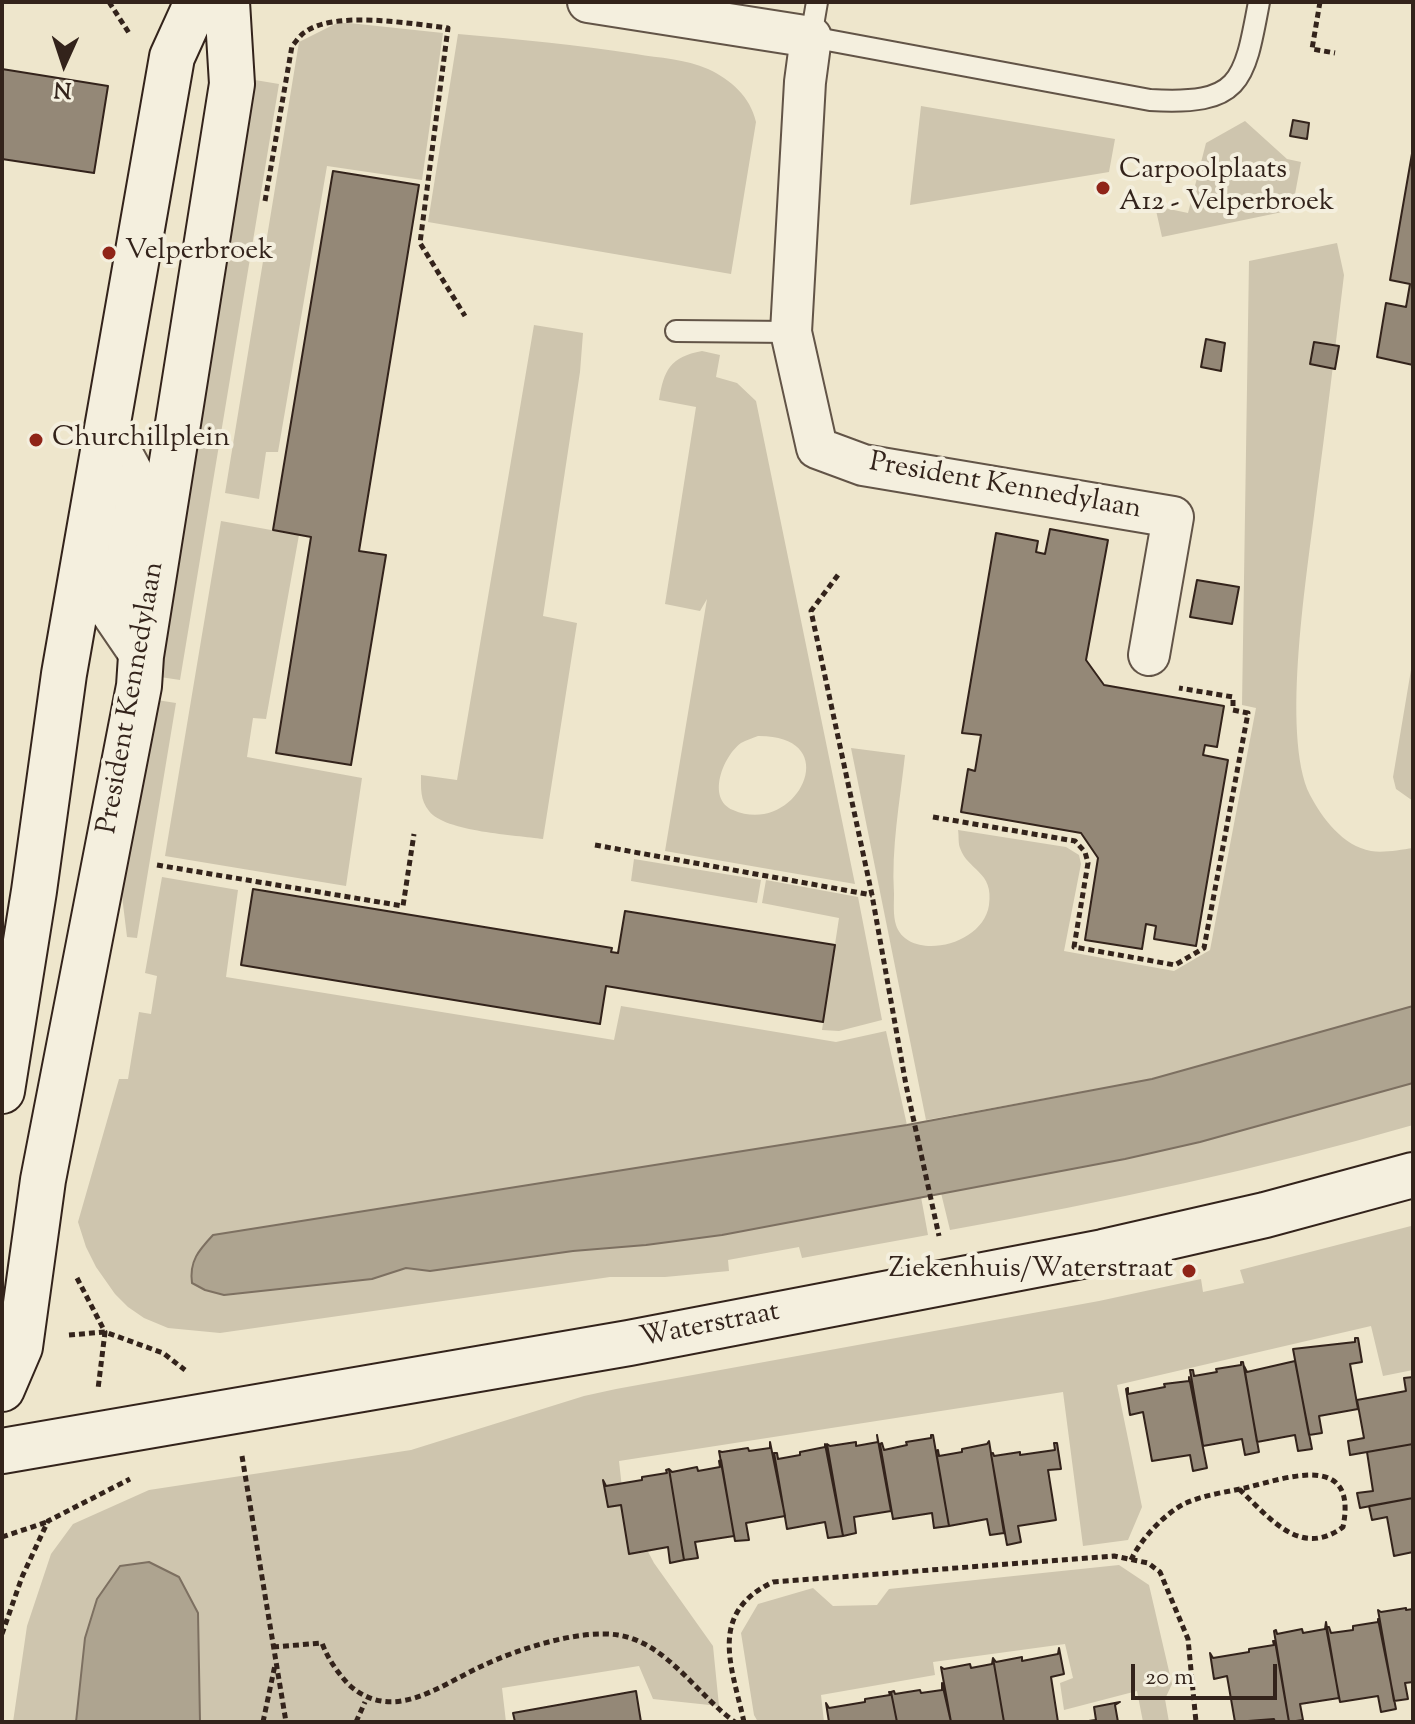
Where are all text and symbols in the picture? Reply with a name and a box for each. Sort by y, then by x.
north arrow [24,24,104,104]
text: N [53,72,72,104]
place label: Carpoolplaats A12 - Velperbroek [1119,155,1334,221]
marker: Carpoolplaats A12 - Velperbroek [1094,179,1112,197]
place label: Velperbroek [125,236,273,270]
marker: Velperbroek [100,244,118,262]
place label: Churchillplein [52,423,230,457]
marker: Churchillplein [27,431,45,449]
street label: President Kennedylaan [866,448,1144,528]
street label: President Kennedylaan [93,559,173,837]
place label: Ziekenhuis/Waterstraat [889,1254,1173,1288]
marker: Ziekenhuis/Waterstraat [1180,1262,1198,1280]
street label: Waterstraat [637,1297,783,1357]
scale bar [1135,1648,1281,1698]
text: 20 m [1145,1661,1194,1695]

